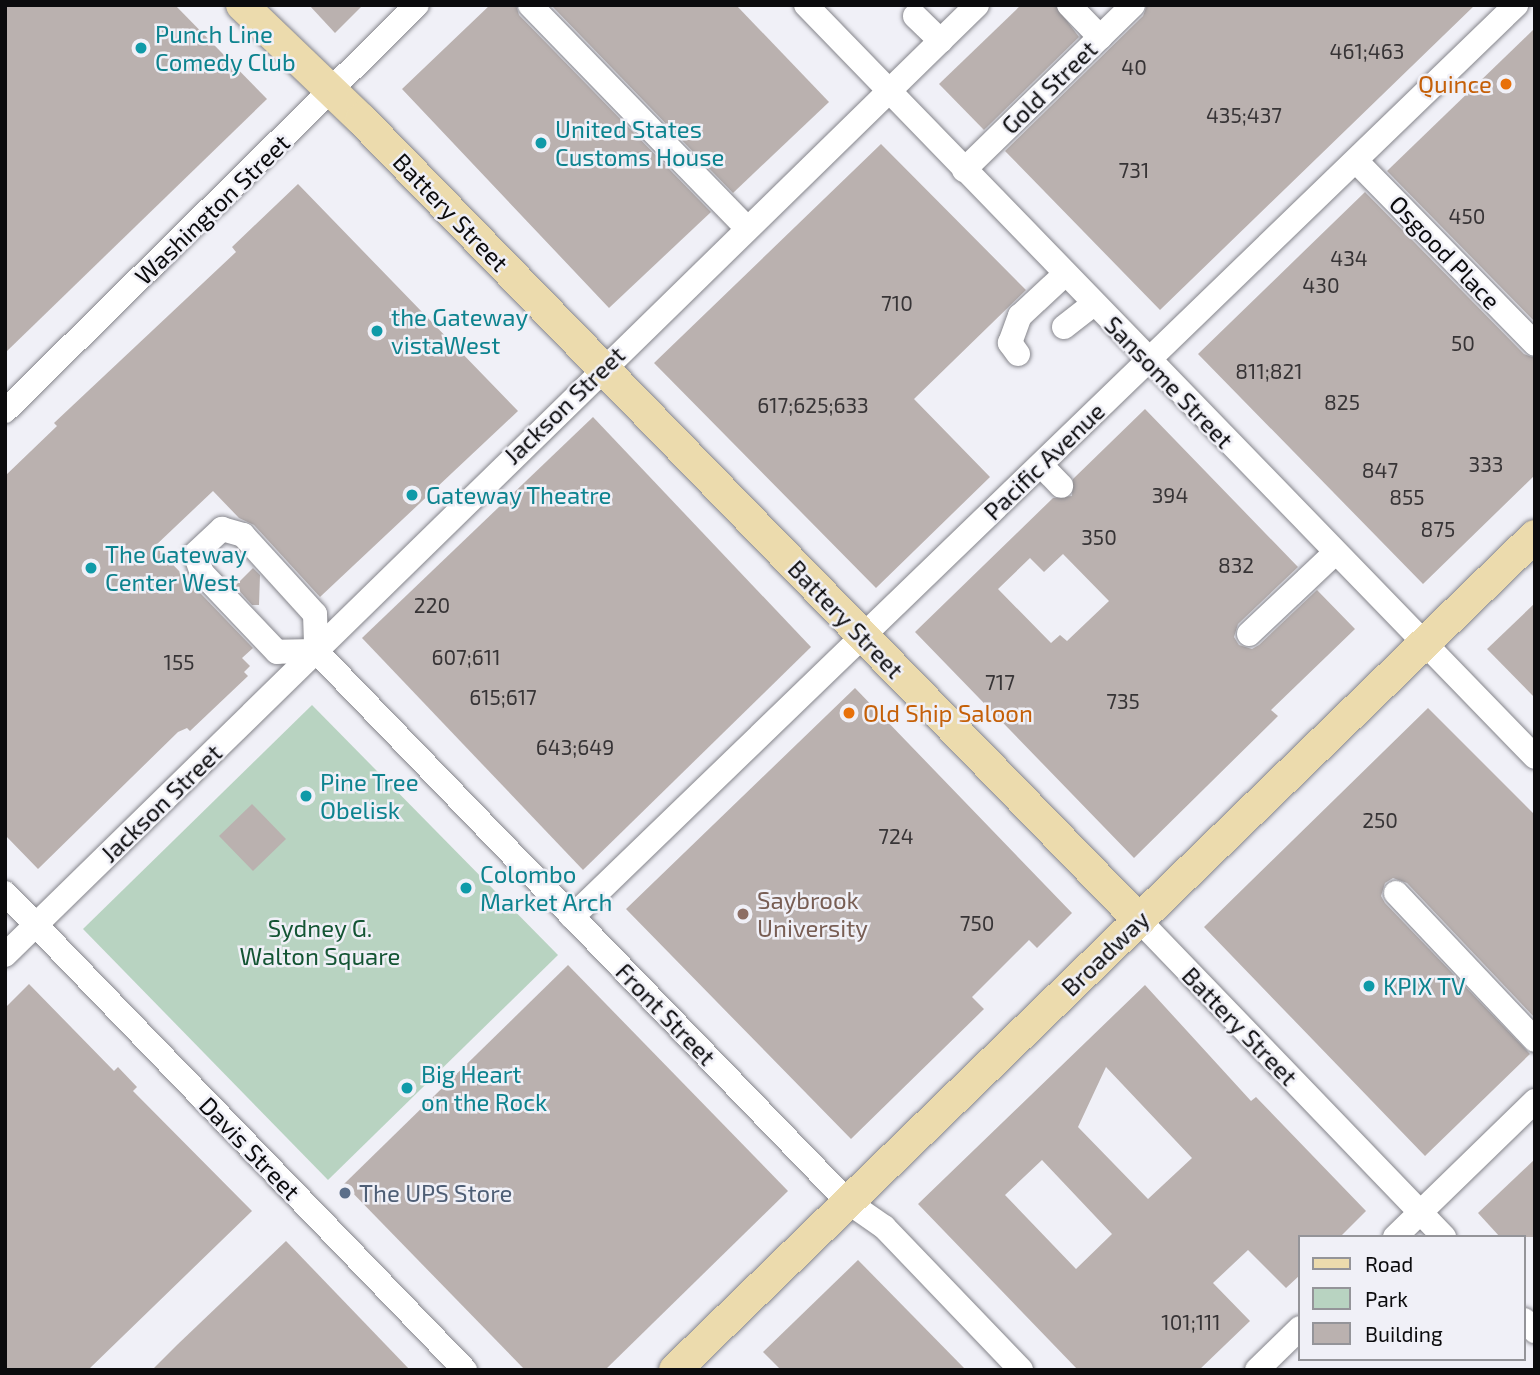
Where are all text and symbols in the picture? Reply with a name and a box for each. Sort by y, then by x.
place label: Punch Line Comedy Club [155,20,296,76]
street label: Gold Street [995,34,1103,140]
house number: 461;463 [1330,38,1404,64]
marker: Punch Line Comedy Club [133,40,149,56]
house number: 40 [1121,54,1147,80]
place label: Quince [1418,70,1492,98]
marker: Quince [1498,76,1514,92]
house number: 435;437 [1206,102,1282,128]
place label: United States Customs House [555,115,724,171]
street label: Washington Street [129,128,295,290]
marker: United States Customs House [533,135,549,151]
street label: Battery Street [387,147,515,277]
house number: 731 [1119,157,1149,183]
street label: Osgood Place [1384,189,1506,315]
house number: 450 [1449,203,1485,229]
house number: 434 [1330,245,1368,271]
house number: 430 [1302,272,1340,298]
house number: 710 [881,290,913,316]
place label: the Gateway vistaWest [391,303,528,359]
street label: Sansome Street [1099,310,1239,454]
marker: the Gateway vistaWest [369,323,385,339]
house number: 50 [1451,330,1475,356]
street label: Jackson Street [497,340,631,470]
house number: 811;821 [1235,358,1303,384]
house number: 825 [1324,389,1360,415]
house number: 617;625;633 [757,392,869,418]
street label: Pacific Avenue [978,396,1110,526]
house number: 333 [1468,451,1504,477]
house number: 847 [1362,457,1398,483]
place label: Gateway Theatre [426,481,613,509]
house number: 394 [1152,482,1188,508]
house number: 855 [1389,484,1425,510]
marker: Gateway Theatre [404,487,420,503]
house number: 875 [1421,516,1455,542]
house number: 350 [1081,524,1117,550]
place label: The Gateway Center West [105,540,247,596]
house number: 832 [1218,552,1254,578]
street label: Battery Street [782,554,910,684]
marker: The Gateway Center West [83,560,99,576]
house number: 220 [414,592,450,618]
house number: 607;611 [431,644,501,670]
house number: 155 [164,649,194,675]
house number: 717 [985,669,1015,695]
house number: 615;617 [469,684,537,710]
house number: 735 [1106,688,1140,714]
place label: Old Ship Saloon [863,699,1033,727]
marker: Old Ship Saloon [841,705,857,721]
house number: 643;649 [536,734,614,760]
street label: Jackson Street [94,738,228,868]
place label: Pine Tree Obelisk [320,768,419,824]
marker: Pine Tree Obelisk [298,788,314,804]
house number: 250 [1362,807,1398,833]
house number: 724 [878,823,914,849]
place label: Colombo Market Arch [480,860,613,916]
marker: Colombo Market Arch [458,880,474,896]
place label: Saybrook University [757,886,868,942]
street label: Broadway [1055,904,1155,1002]
marker: Saybrook University [735,906,751,922]
house number: 750 [960,910,994,936]
park label: Sydney G. Walton Square [240,914,400,970]
street label: Front Street [610,957,722,1071]
street label: Battery Street [1176,961,1304,1091]
place label: KPIX TV [1383,972,1466,1000]
marker: KPIX TV [1361,978,1377,994]
place label: Big Heart on the Rock [421,1060,548,1116]
marker: Big Heart on the Rock [399,1080,415,1096]
street label: Davis Street [194,1091,306,1205]
place label: The UPS Store [359,1179,512,1207]
marker: The UPS Store [337,1185,353,1201]
legend [1298,1235,1526,1361]
text: Road [1365,1251,1413,1276]
text: Park [1365,1286,1408,1311]
house number: 101;111 [1161,1309,1221,1335]
text: Building [1365,1321,1443,1346]

